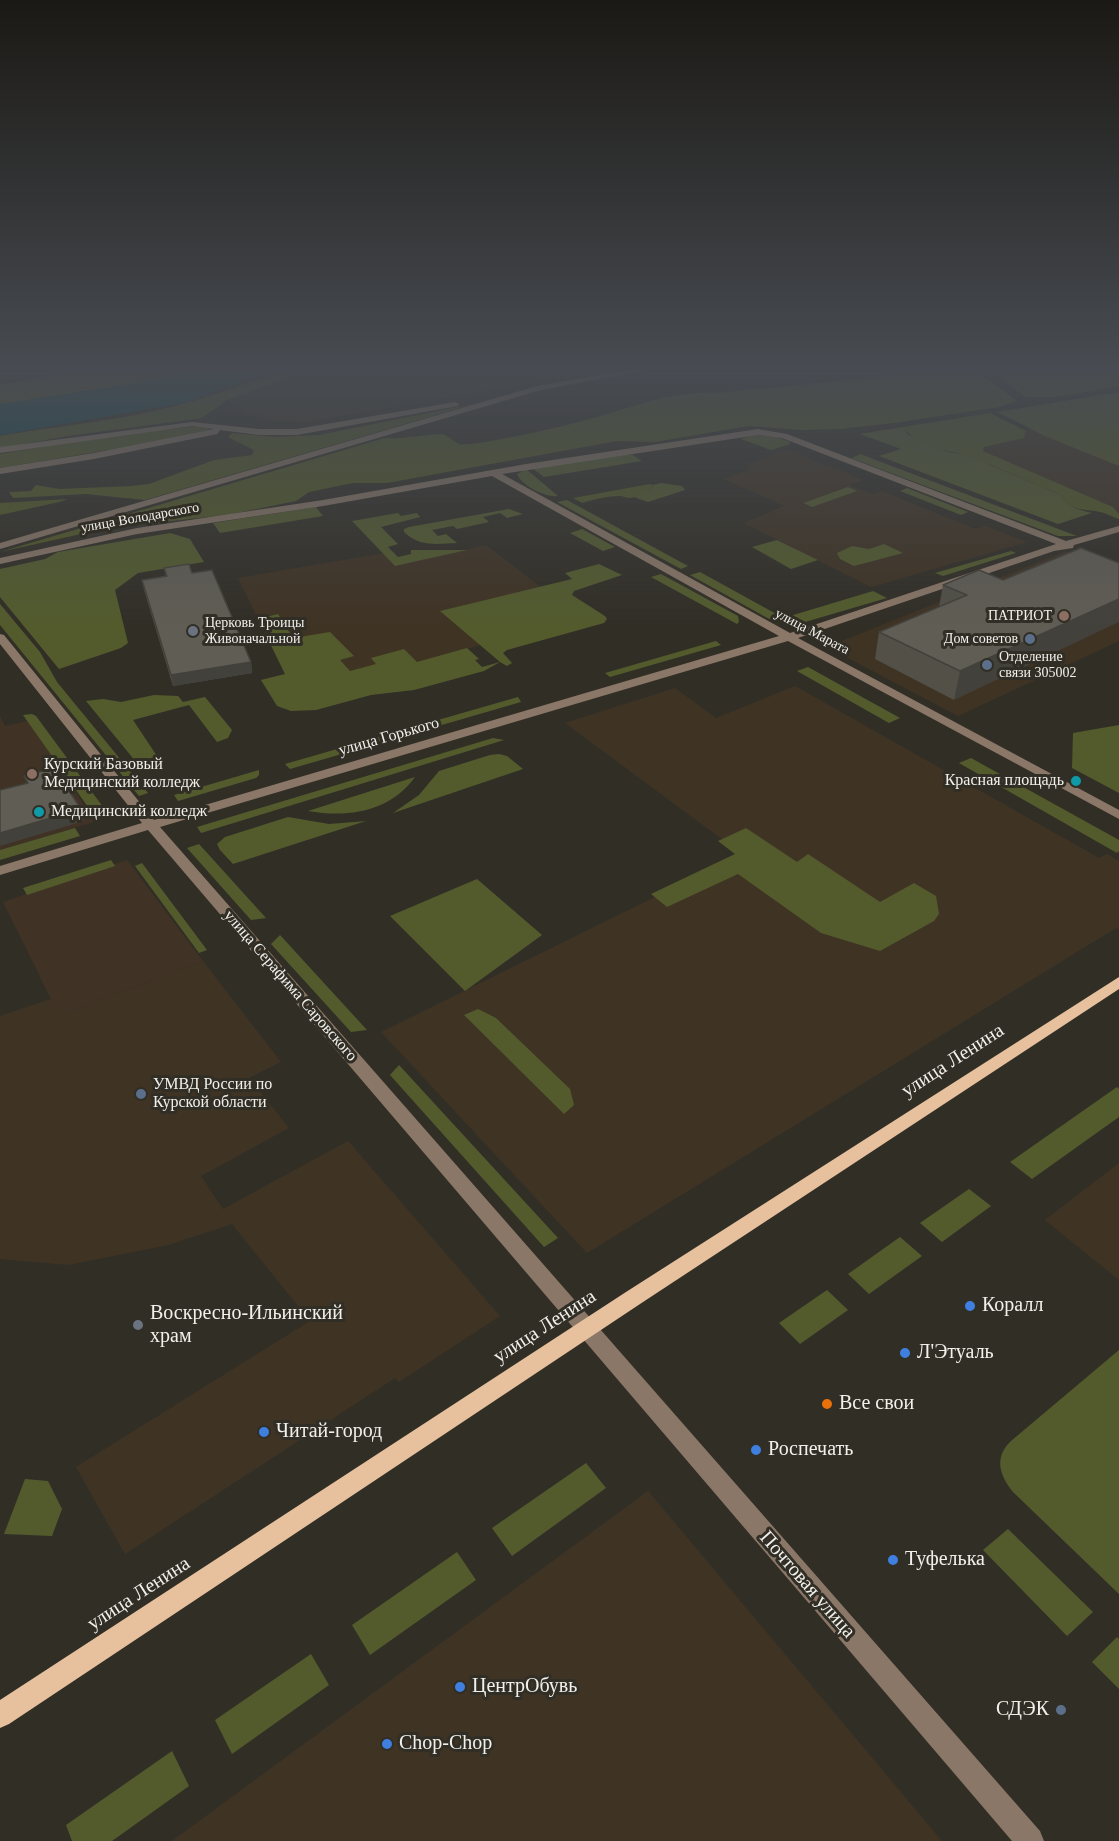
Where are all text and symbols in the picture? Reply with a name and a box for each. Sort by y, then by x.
street label: улица Володарского [80,499,200,537]
street label: улица Марата [772,605,852,659]
place label: ПАТРИОТ [988,608,1052,624]
marker: ПАТРИОТ [1057,609,1071,623]
place label: Церковь Троицы Живоначальной [205,615,304,648]
marker: Церковь Троицы Живоначальной [186,624,200,638]
place label: Дом советов [944,631,1018,647]
marker: Дом советов [1023,632,1037,646]
place label: Отделение связи 305002 [999,649,1077,682]
marker: Отделение связи 305002 [980,658,994,672]
street label: улица Горького [336,713,442,761]
place label: Курский Базовый Медицинский колледж [44,755,200,793]
marker: Курский Базовый Медицинский колледж [25,767,39,781]
place label: Красная площадь [945,771,1064,791]
marker: Красная площадь [1069,774,1083,788]
place label: Медицинский колледж [51,802,207,822]
marker: Медицинский колледж [32,805,46,819]
street label: улица Серафима Саровского [219,906,361,1066]
street label: улица Ленина [897,1019,1009,1103]
place label: УМВД России по Курской области [153,1075,272,1113]
marker: УМВД России по Курской области [134,1087,148,1101]
street label: улица Ленина [489,1285,601,1369]
place label: Коралл [982,1294,1043,1318]
marker: Коралл [963,1299,977,1313]
place label: Воскресно-Ильинский храм [150,1302,343,1349]
marker: Воскресно-Ильинский храм [131,1318,145,1332]
place label: Л'Этуаль [917,1341,994,1365]
marker: Л'Этуаль [898,1346,912,1360]
place label: Все свои [839,1392,914,1416]
marker: Все свои [820,1397,834,1411]
place label: Читай-город [276,1420,382,1444]
marker: Читай-город [257,1425,271,1439]
place label: Роспечать [768,1438,853,1462]
marker: Роспечать [749,1443,763,1457]
street label: Почтовая улица [754,1527,860,1643]
place label: Туфелька [905,1548,985,1572]
street label: улица Ленина [83,1552,195,1636]
marker: Туфелька [886,1553,900,1567]
place label: ЦентрОбувь [472,1675,577,1699]
marker: ЦентрОбувь [453,1680,467,1694]
place label: СДЭК [996,1698,1049,1722]
marker: СДЭК [1054,1703,1068,1717]
place label: Chop-Chop [399,1732,492,1756]
marker: Chop-Chop [380,1737,394,1751]

